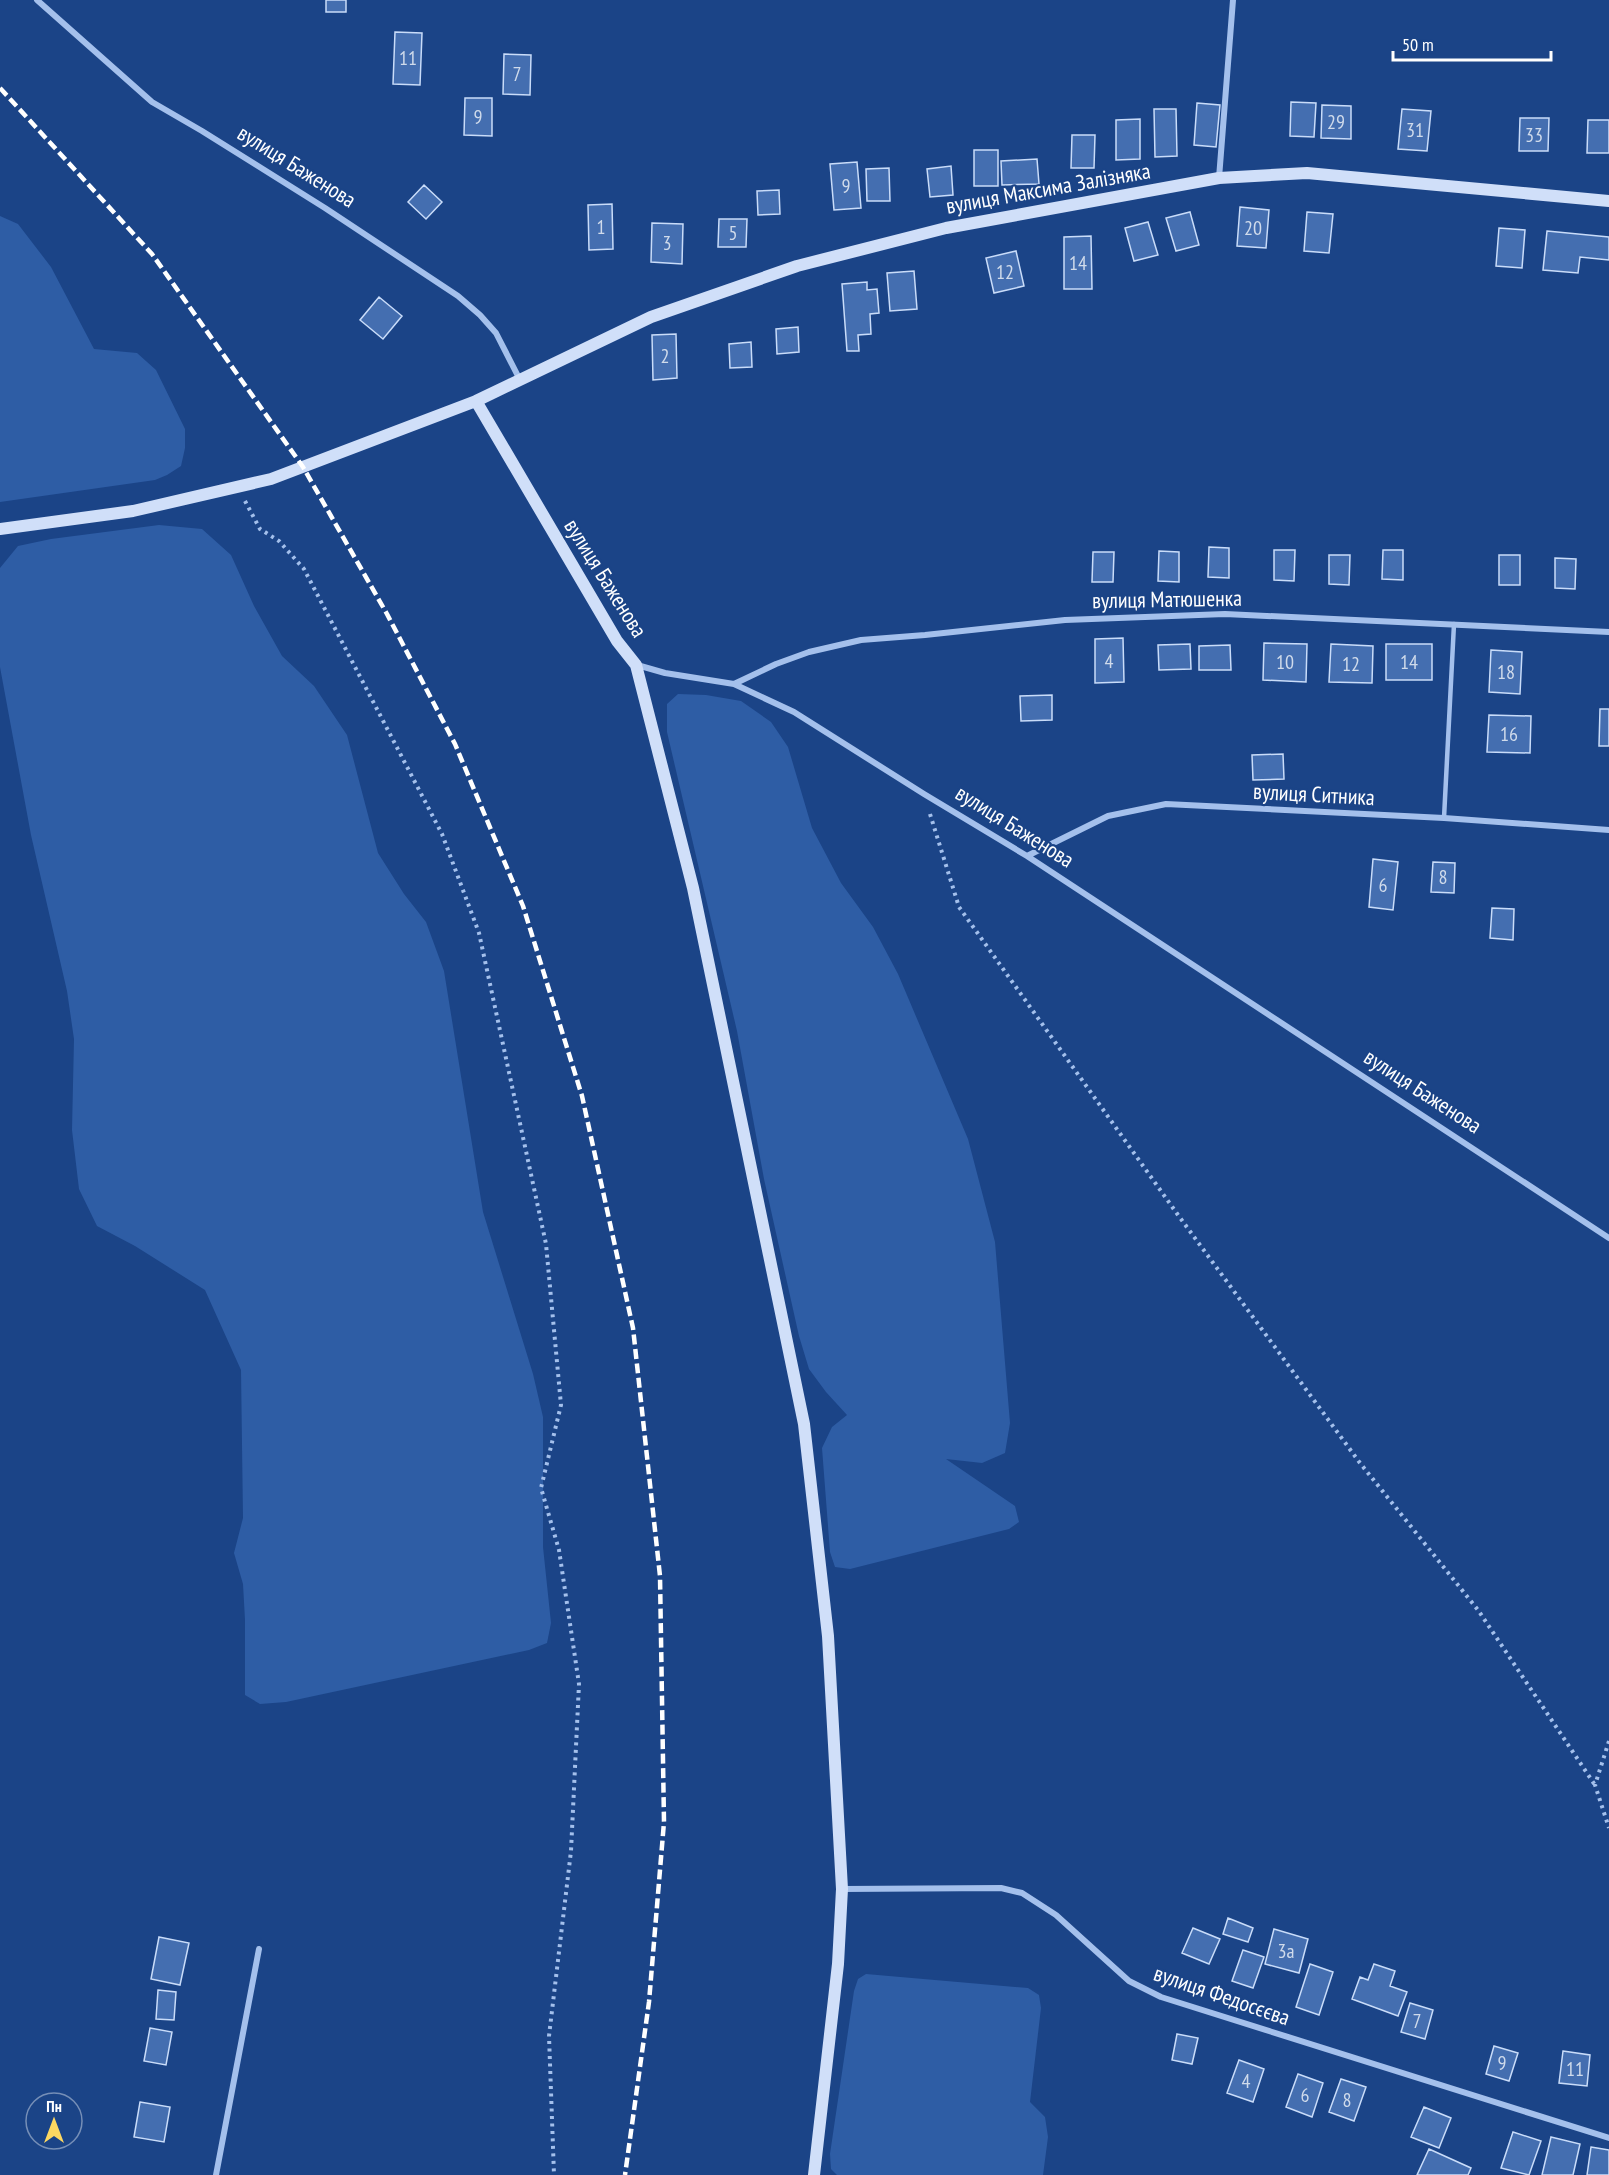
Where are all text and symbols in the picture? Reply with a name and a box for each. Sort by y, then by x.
scale bar [1393,24,1550,62]
text: 50 m [1402,33,1434,56]
house number: 11 [399,45,417,71]
house number: 7 [513,61,522,87]
house number: 9 [474,104,483,130]
house number: 29 [1327,109,1345,135]
house number: 31 [1406,117,1424,143]
street label: вулиця Баженова [233,119,361,213]
house number: 33 [1525,122,1543,148]
street label: вулиця Максима Залізняка [944,156,1152,220]
house number: 9 [842,173,851,199]
house number: 1 [597,214,606,240]
house number: 20 [1244,215,1262,241]
house number: 5 [729,220,738,246]
house number: 3 [663,230,672,256]
house number: 14 [1069,250,1087,276]
house number: 12 [996,259,1014,285]
house number: 2 [661,343,670,369]
street label: вулиця Баженова [559,514,653,642]
street label: вулиця Матюшенка [1092,584,1242,614]
house number: 4 [1105,648,1114,674]
house number: 10 [1276,649,1294,675]
house number: 14 [1400,649,1418,675]
house number: 12 [1342,651,1360,677]
house number: 18 [1497,659,1515,685]
house number: 16 [1500,721,1518,747]
street label: вулиця Ситника [1253,777,1375,811]
street label: вулиця Баженова [951,779,1079,873]
house number: 8 [1439,864,1448,890]
house number: 6 [1379,872,1388,898]
street label: вулиця Баженова [1359,1043,1487,1139]
house number: 3а [1278,1938,1295,1964]
street label: вулиця Федосєєва [1150,1959,1294,2031]
house number: 7 [1413,2008,1422,2034]
house number: 9 [1498,2050,1507,2076]
house number: 11 [1566,2056,1584,2082]
house number: 4 [1242,2068,1251,2094]
house number: 6 [1301,2082,1310,2108]
house number: 8 [1343,2087,1352,2113]
north arrow [24,2091,84,2151]
text: Пн [46,2096,62,2116]

